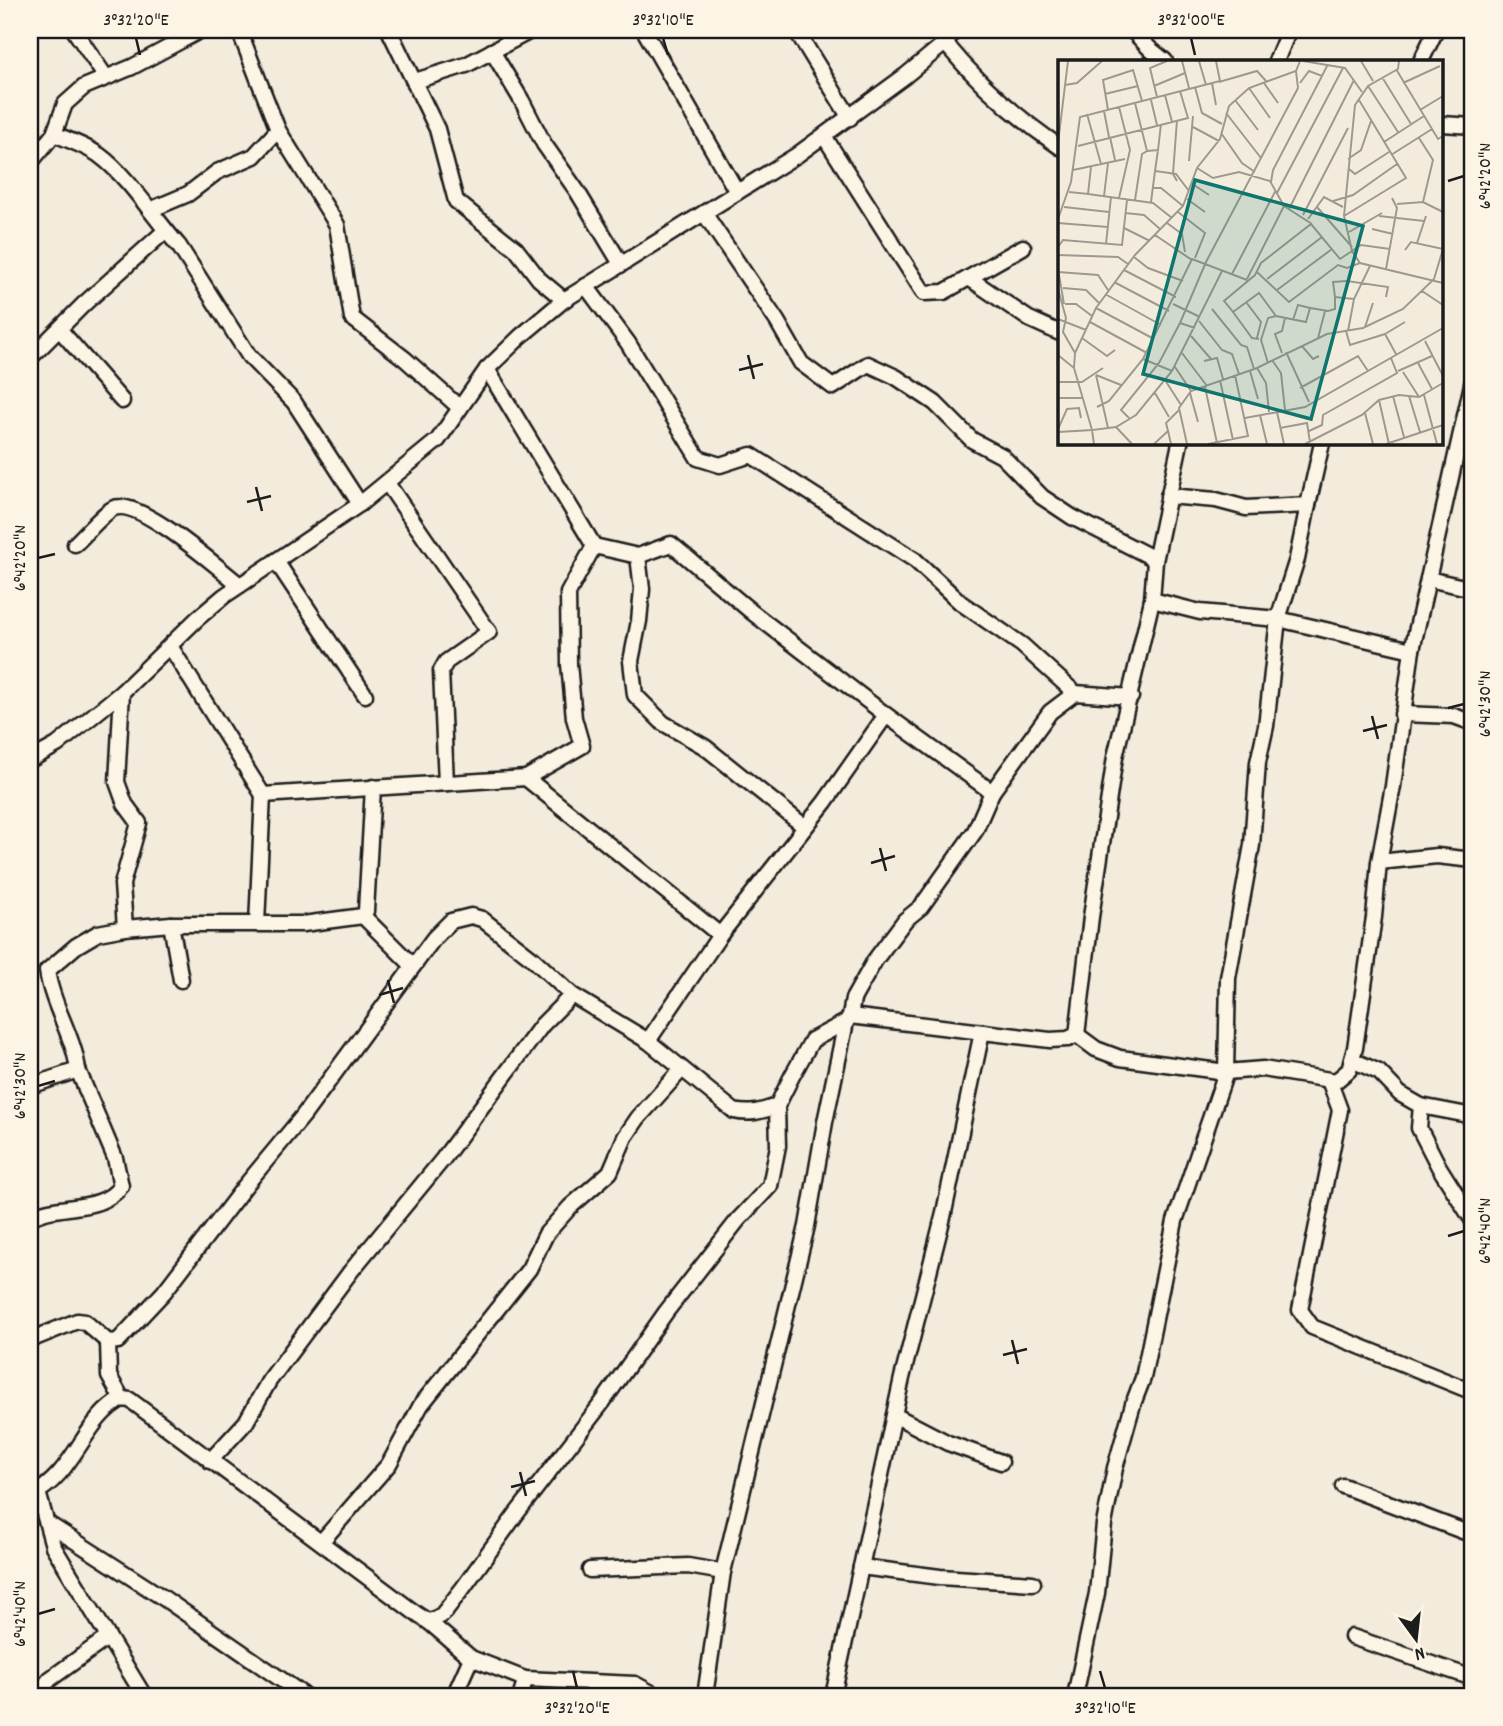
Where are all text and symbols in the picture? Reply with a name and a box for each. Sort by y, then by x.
text: 3°32'20"E [103,9,169,34]
text: 3°32'10"E [632,9,694,34]
text: 3°32'00"E [1157,9,1225,34]
inset map [1058,60,1444,444]
text: 6°42'20"N [1474,143,1499,209]
text: 6°42'20"N [9,525,34,591]
text: 6°42'30"N [1474,671,1499,737]
text: 6°42'30"N [9,1053,34,1119]
text: 6°42'40"N [1474,1198,1499,1264]
text: 6°42'40"N [9,1581,34,1647]
north arrow [1380,1604,1450,1674]
text: N [1411,1638,1428,1666]
text: 3°32'20"E [544,1697,610,1722]
text: 3°32'10"E [1074,1697,1136,1722]

